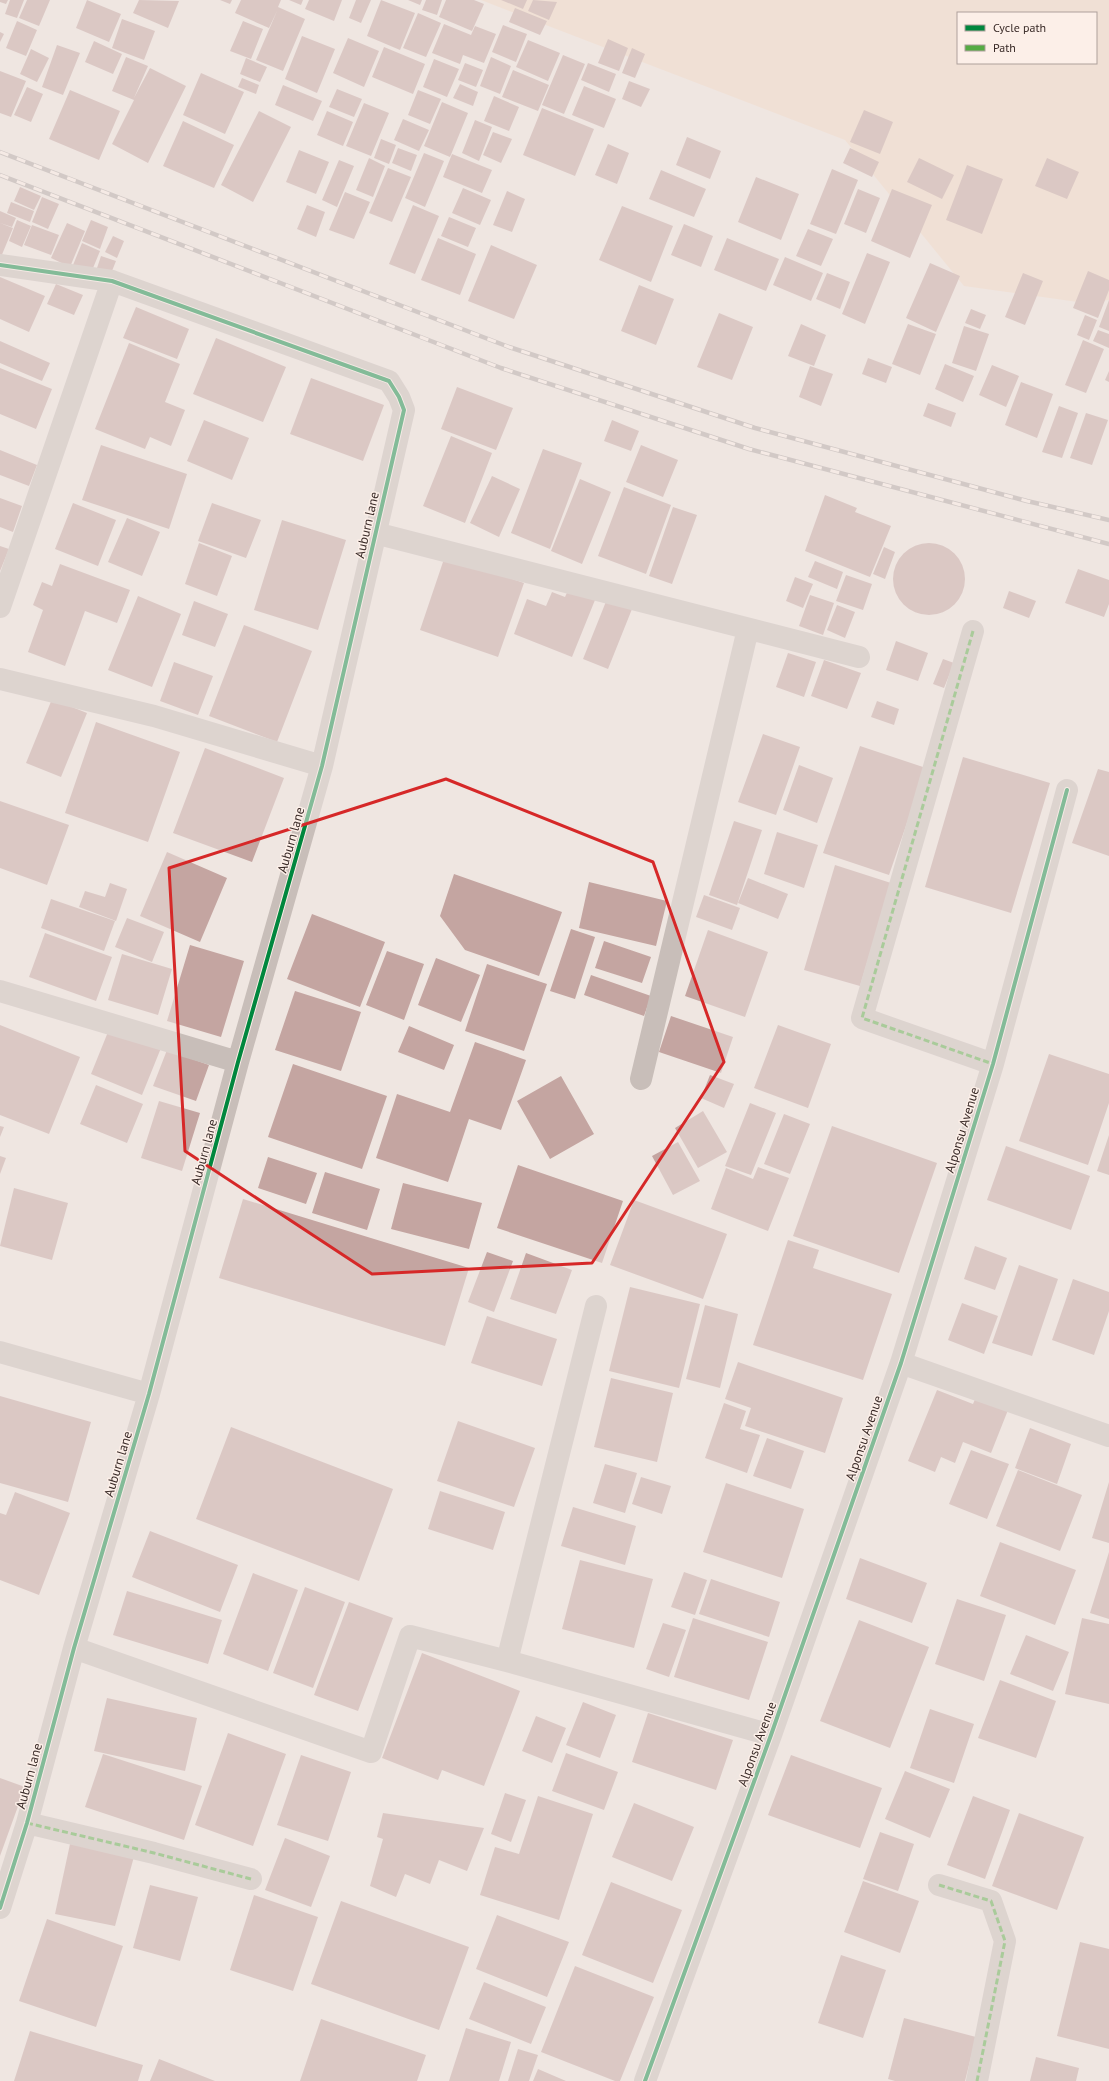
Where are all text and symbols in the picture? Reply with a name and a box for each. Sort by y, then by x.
legend [957,12,1097,64]
text: Cycle path [993,20,1046,35]
text: Path [993,40,1016,55]
street label: Auburn lane [351,490,383,560]
street label: Auburn lane [274,805,308,875]
street label: Alponsu Avenue [941,1085,983,1175]
street label: Auburn lane [187,1117,221,1187]
street label: Alponsu Avenue [842,1393,886,1483]
street label: Auburn lane [100,1429,136,1499]
street label: Alponsu Avenue [734,1699,780,1789]
street label: Auburn lane [12,1741,46,1811]

